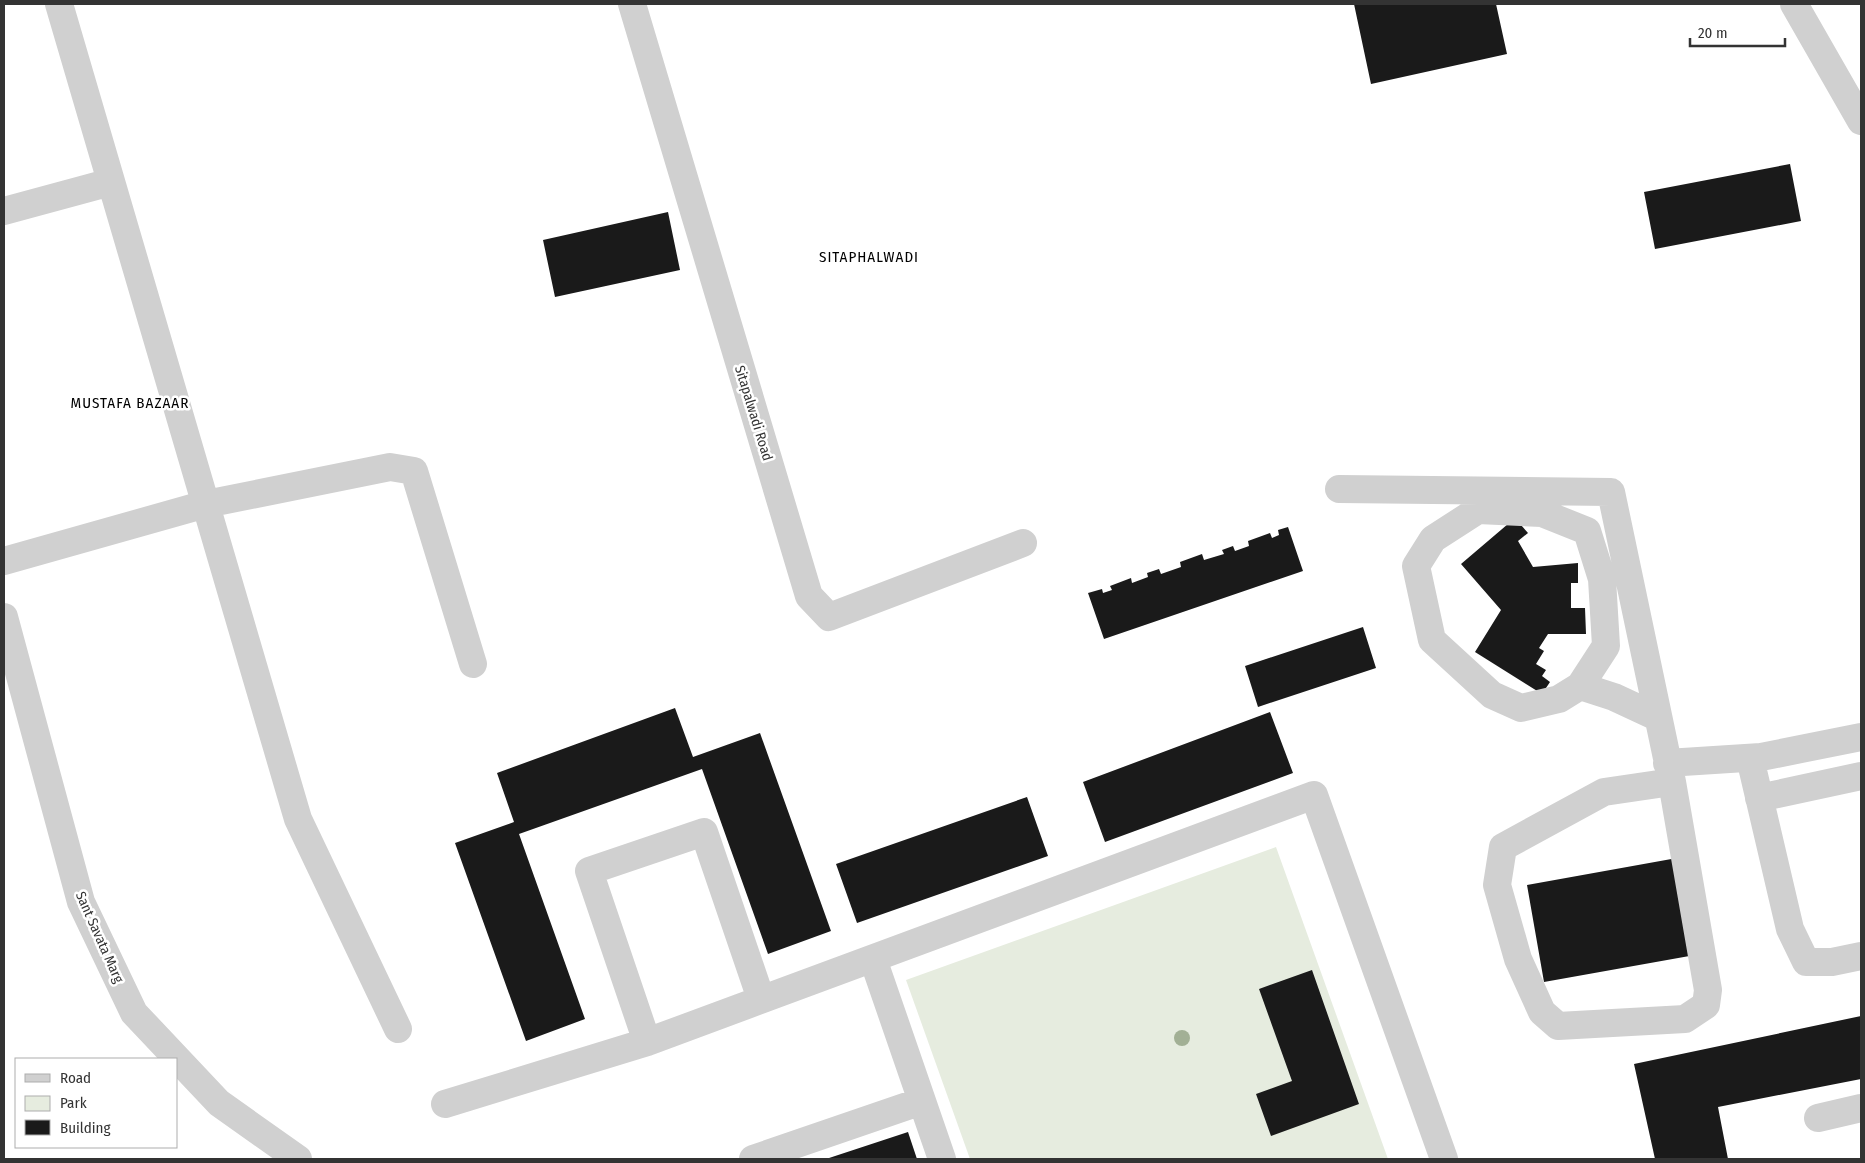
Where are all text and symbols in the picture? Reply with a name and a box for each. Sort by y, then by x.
scale bar [1690,15,1785,47]
text: 20 m [1698,24,1728,42]
district label: SITAPHALWADI [819,248,919,266]
street label: Sitapalwadi Road [731,363,776,463]
district label: MUSTAFA BAZAAR [71,394,189,412]
street label: Sant Savata Marg [72,889,127,986]
legend [15,1058,178,1148]
text: Road [60,1069,91,1087]
text: Park [60,1094,87,1112]
text: Building [60,1119,111,1137]

